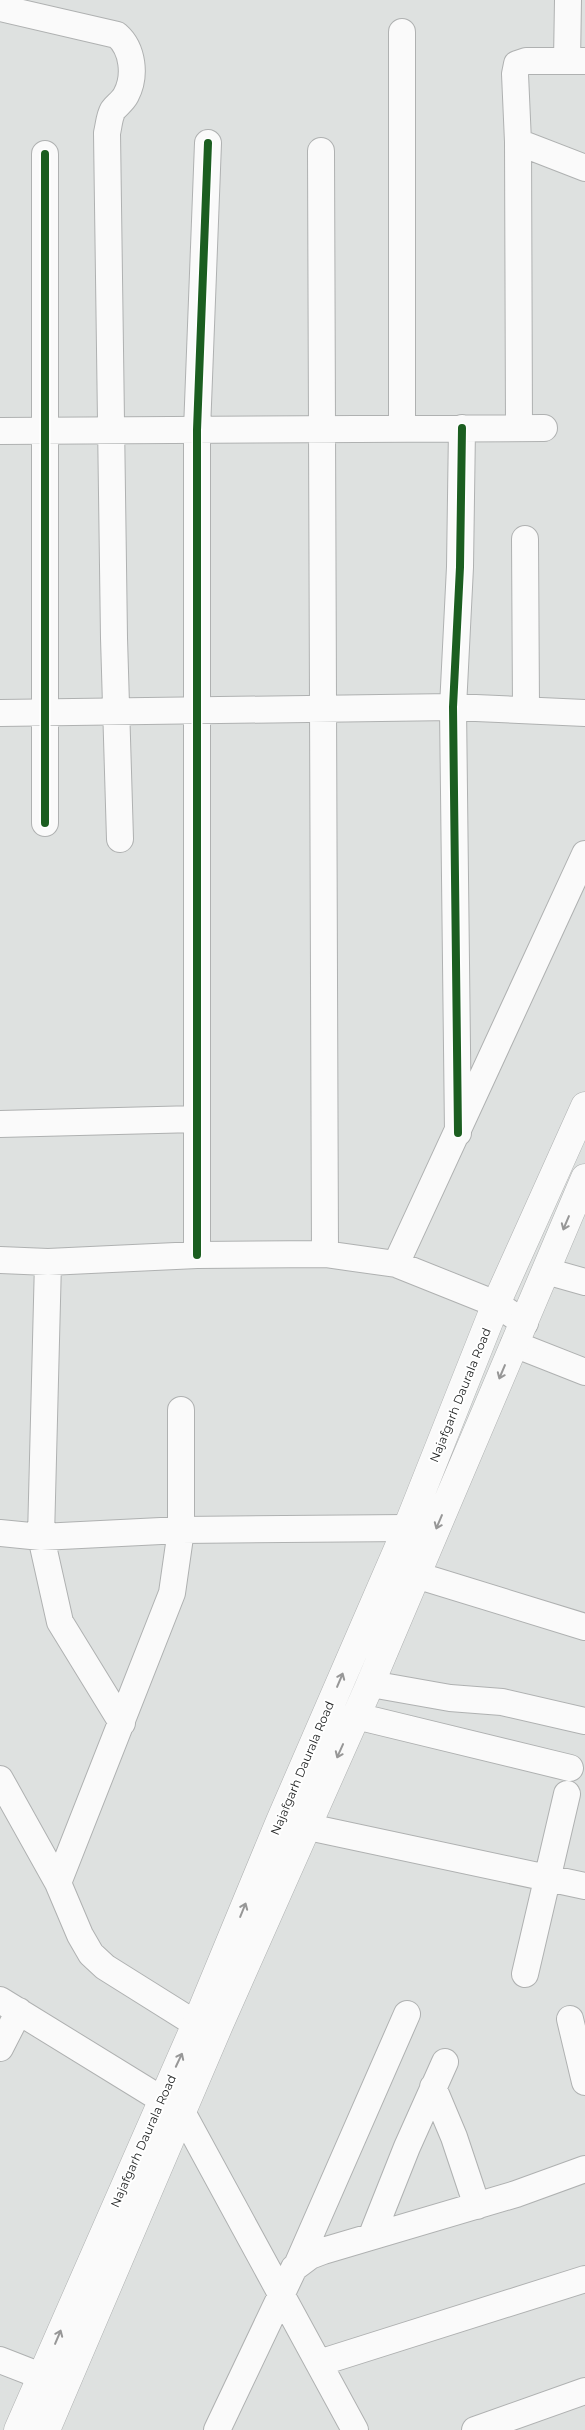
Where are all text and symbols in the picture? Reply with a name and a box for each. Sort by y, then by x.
one-way arrow [561,1215,571,1230]
street label: Najafgarh Daurala Road [426,1326,494,1464]
one-way arrow [496,1364,506,1379]
one-way arrow [433,1514,442,1529]
one-way arrow [335,1673,345,1688]
street label: Najafgarh Daurala Road [267,1699,337,1837]
one-way arrow [335,1743,345,1758]
one-way arrow [239,1903,248,1918]
one-way arrow [175,2053,184,2068]
street label: Najafgarh Daurala Road [107,2072,179,2210]
one-way arrow [53,2330,63,2345]

